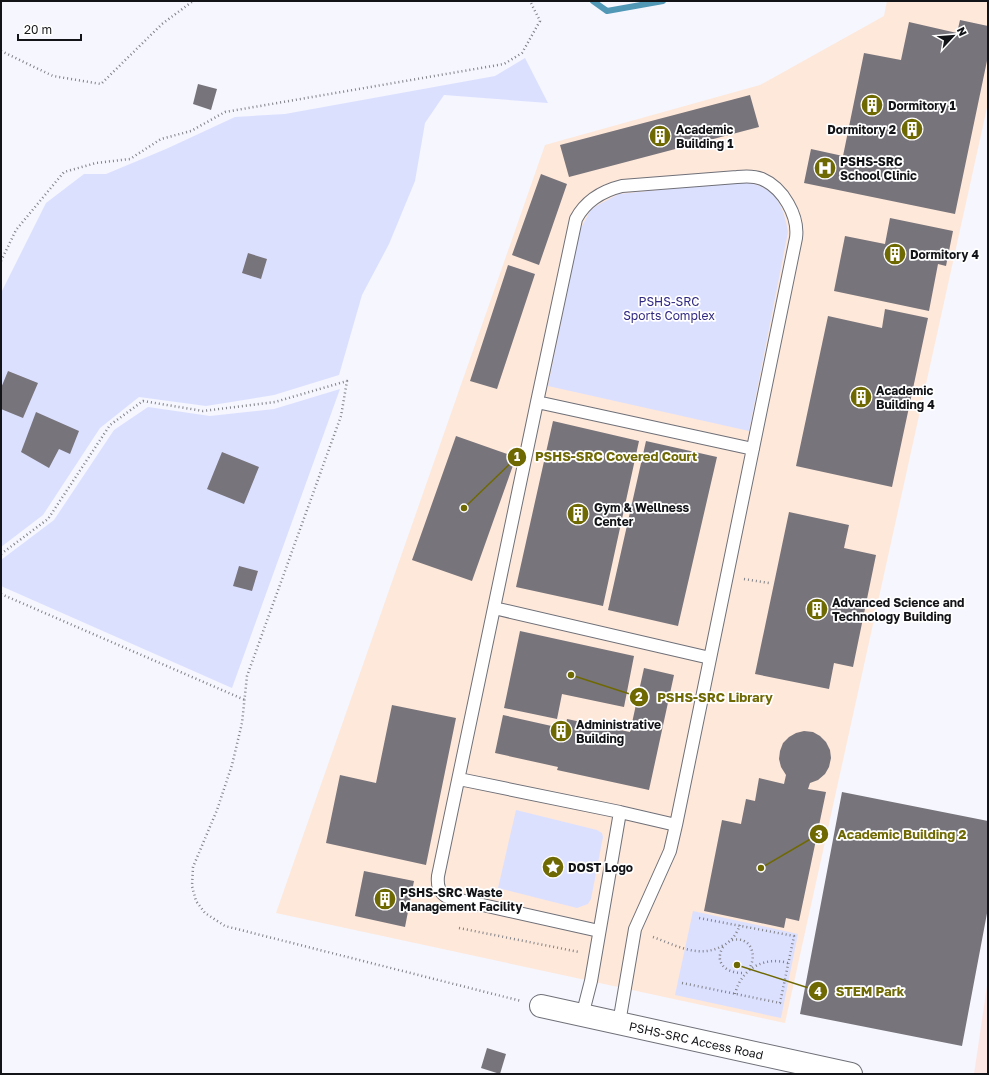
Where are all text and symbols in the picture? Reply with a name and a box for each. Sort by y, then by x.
scale bar [18,16,81,42]
north arrow [933,16,973,56]
text: 20 m [24,22,52,37]
text: N [955,25,970,38]
building icon: Dormitory 1 [859,92,885,118]
place label: Dormitory 1 [888,98,956,113]
building icon: Dormitory 2 [899,116,925,142]
place label: Academic Building 1 [676,122,734,151]
place label: Dormitory 2 [827,122,896,137]
building icon: Academic Building 1 [647,123,673,149]
place label: PSHS-SRC School Clinic [840,154,917,183]
hospital icon: PSHS-SRC School Clinic [812,155,838,181]
building icon: Dormitory 4 [882,241,908,267]
place label: Dormitory 4 [910,247,979,262]
park label: PSHS-SRC Sports Complex [623,294,715,323]
place label: Academic Building 4 [876,383,935,412]
building icon: Academic Building 4 [848,384,874,410]
callout: PSHS-SRC Covered Court [507,444,705,469]
text: PSHS-SRC Covered Court [535,448,697,464]
text: 1 [514,449,520,464]
place label: Gym & Wellness Center [594,500,690,529]
building icon: Gym & Wellness Center [565,501,591,527]
place label: Advanced Science and Technology Building [832,595,964,624]
building icon: Advanced Science and Technology Building [804,596,830,622]
callout: PSHS-SRC Library [629,685,781,710]
text: 2 [635,689,643,704]
text: PSHS-SRC Library [657,689,773,705]
place label: Administrative Building [576,717,661,746]
building icon: Administrative Building [548,718,574,744]
callout: Academic Building 2 [809,822,974,847]
text: Academic Building 2 [838,826,966,842]
text: 3 [815,827,823,842]
place icon: DOST Logo [540,854,566,880]
place label: DOST Logo [568,860,633,875]
place label: PSHS-SRC Waste Management Facility [400,885,523,914]
building icon: PSHS-SRC Waste Management Facility [372,886,398,912]
callout: STEM Park [808,979,913,1004]
text: STEM Park [836,983,905,999]
text: 4 [814,984,822,999]
street label: PSHS-SRC Access Road [628,1018,765,1062]

